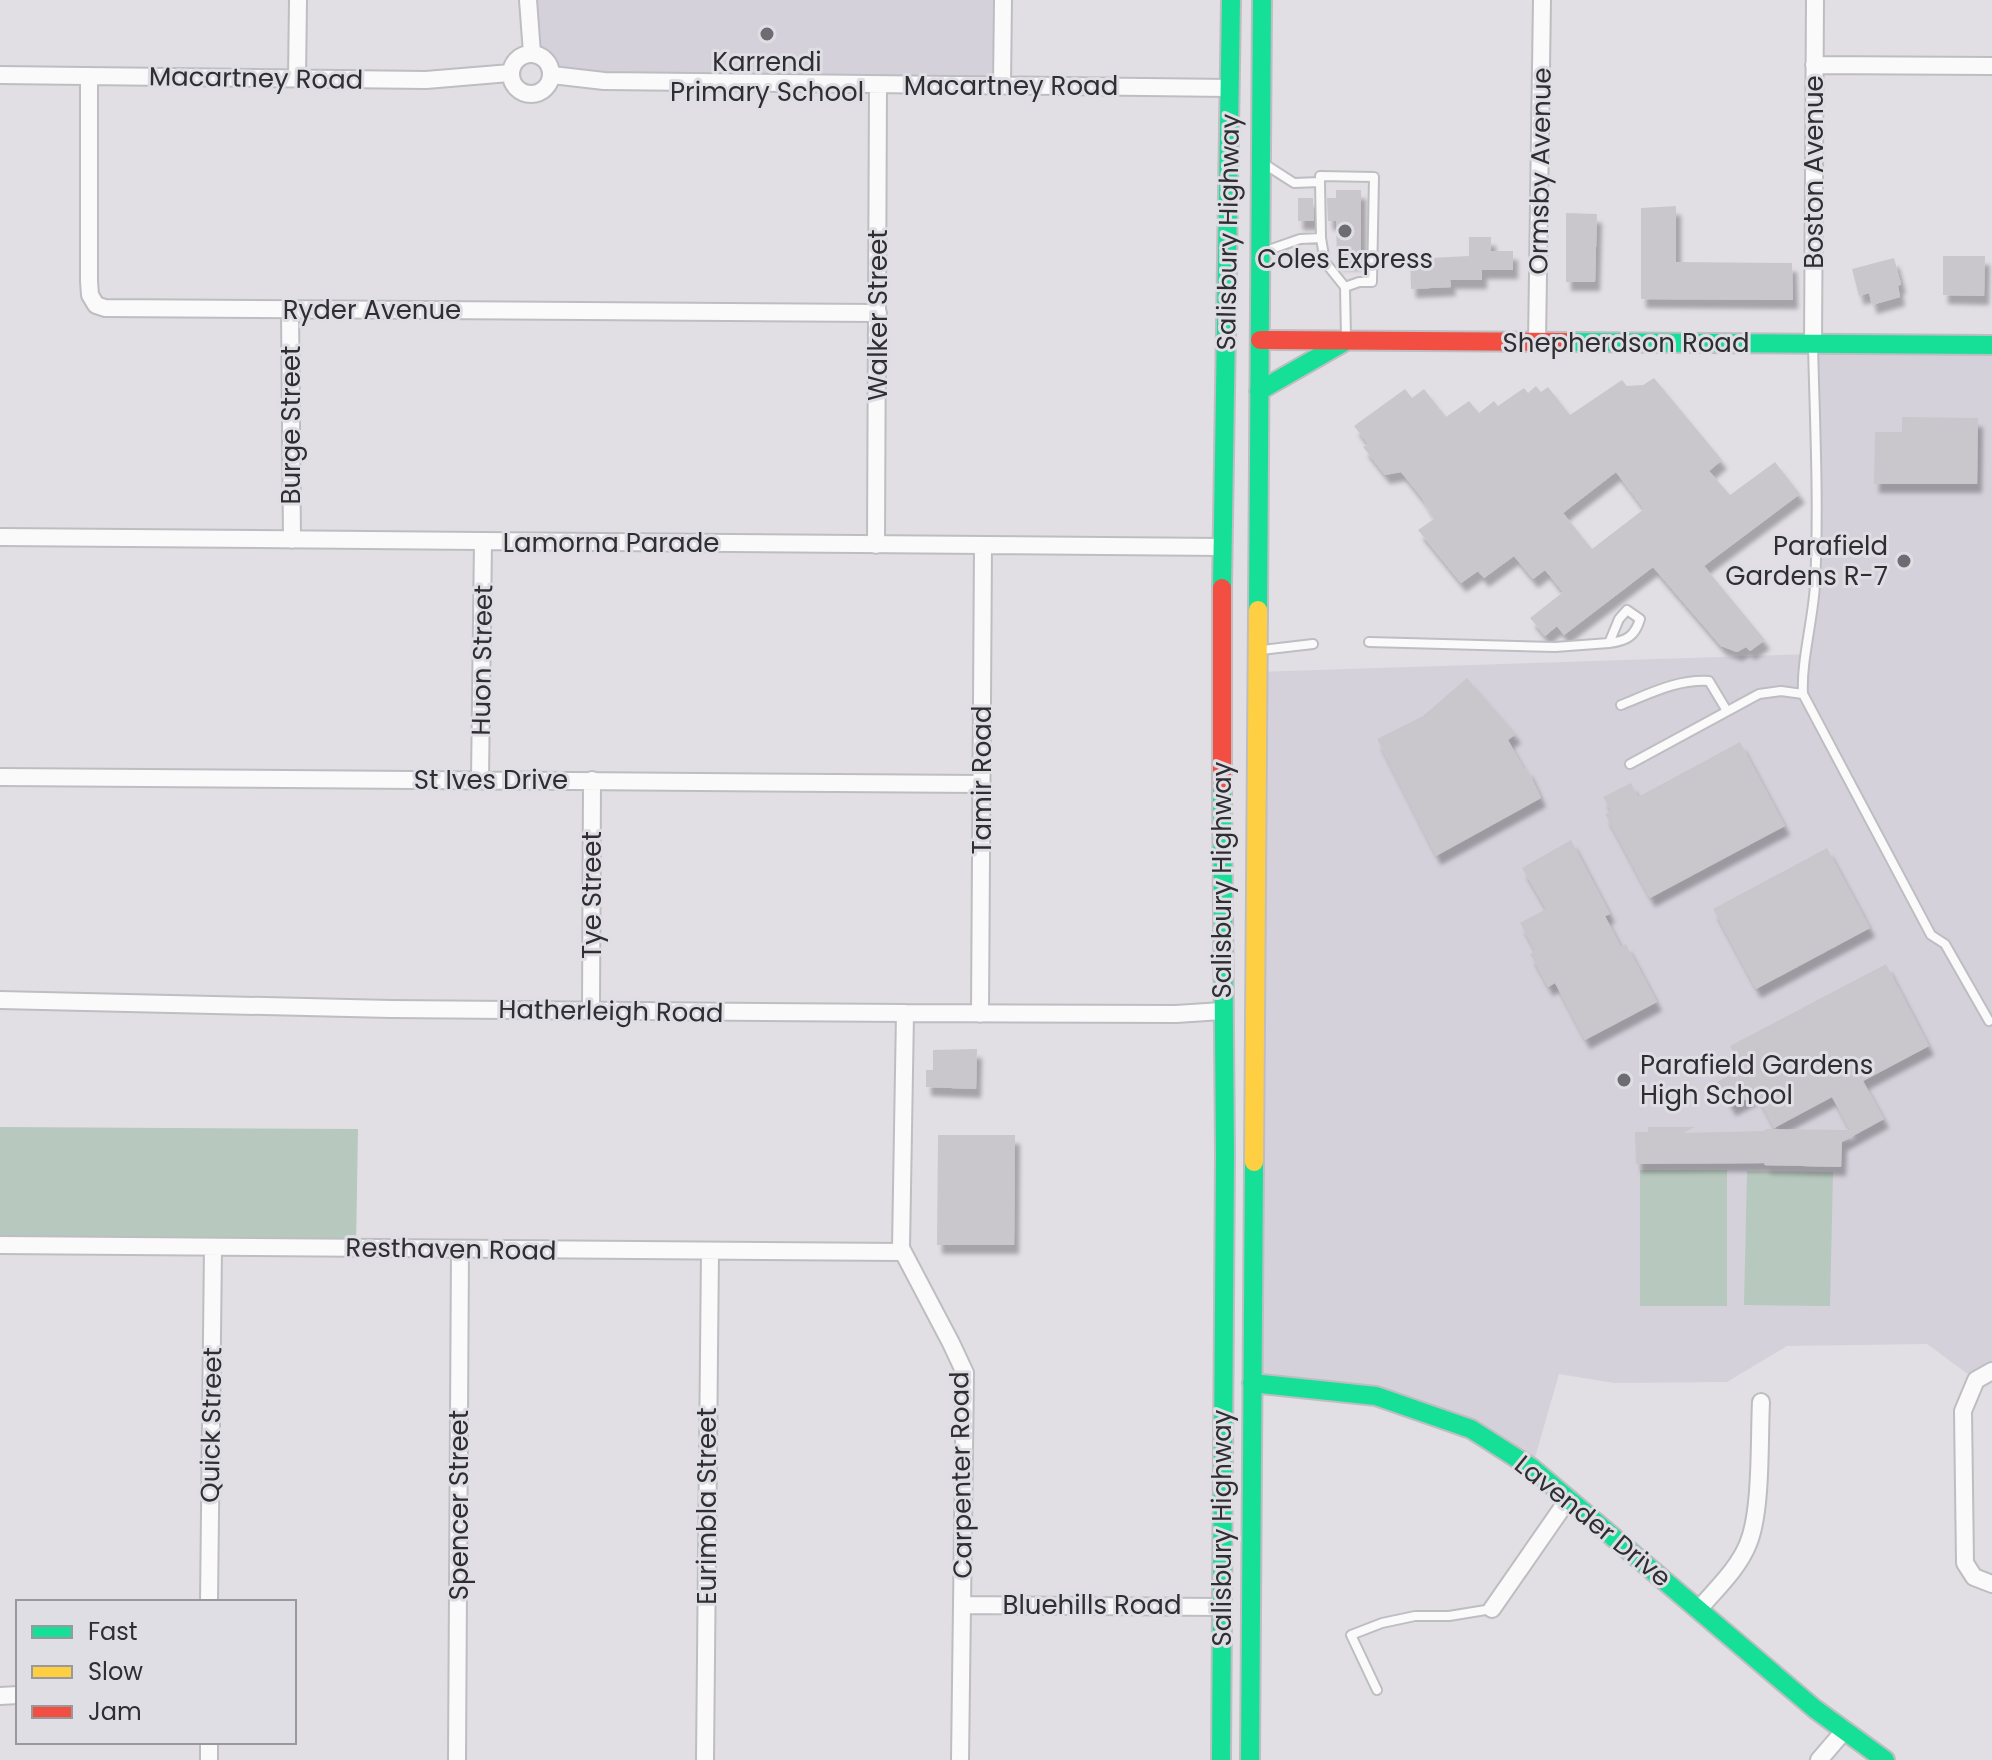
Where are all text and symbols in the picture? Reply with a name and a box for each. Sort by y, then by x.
marker: Karrendi Primary School [758,25,776,43]
place label: Karrendi Primary School [670,44,864,110]
street label: Macartney Road [148,58,364,98]
street label: Ormsby Avenue [1520,67,1560,275]
street label: Macartney Road [904,68,1118,104]
street label: Boston Avenue [1796,75,1832,269]
street label: Salisbury Highway [1208,113,1248,351]
marker: Coles Express [1336,222,1354,240]
street label: Walker Street [860,229,896,401]
place label: Coles Express [1257,241,1433,277]
street label: Ryder Avenue [283,292,461,328]
street label: Shepherdson Road [1502,325,1750,361]
street label: Burge Street [273,345,309,505]
street label: Lamorna Parade [503,525,719,561]
place label: Parafield Gardens R-7 [1725,528,1888,594]
marker: Parafield Gardens R-7 [1895,552,1913,570]
street label: Huon Street [463,584,501,736]
street label: Tamir Road [964,705,1000,855]
street label: Salisbury Highway [1204,761,1240,998]
street label: St Ives Drive [414,762,568,798]
street label: Tye Street [574,831,610,959]
street label: Hatherleigh Road [498,991,724,1031]
place label: Parafield Gardens High School [1640,1047,1873,1113]
marker: Parafield Gardens High School [1615,1071,1633,1089]
street label: Resthaven Road [345,1229,557,1269]
street label: Quick Street [192,1347,230,1503]
street label: Carpenter Road [941,1371,981,1579]
street label: Eurimbla Street [689,1407,725,1605]
street label: Salisbury Highway [1204,1409,1240,1646]
street label: Spencer Street [441,1410,477,1600]
street label: Lavender Drive [1507,1447,1679,1595]
street label: Bluehills Road [1002,1587,1182,1623]
legend [16,1600,296,1744]
text: Fast [88,1615,138,1648]
text: Slow [88,1655,143,1688]
text: Jam [88,1695,142,1728]

